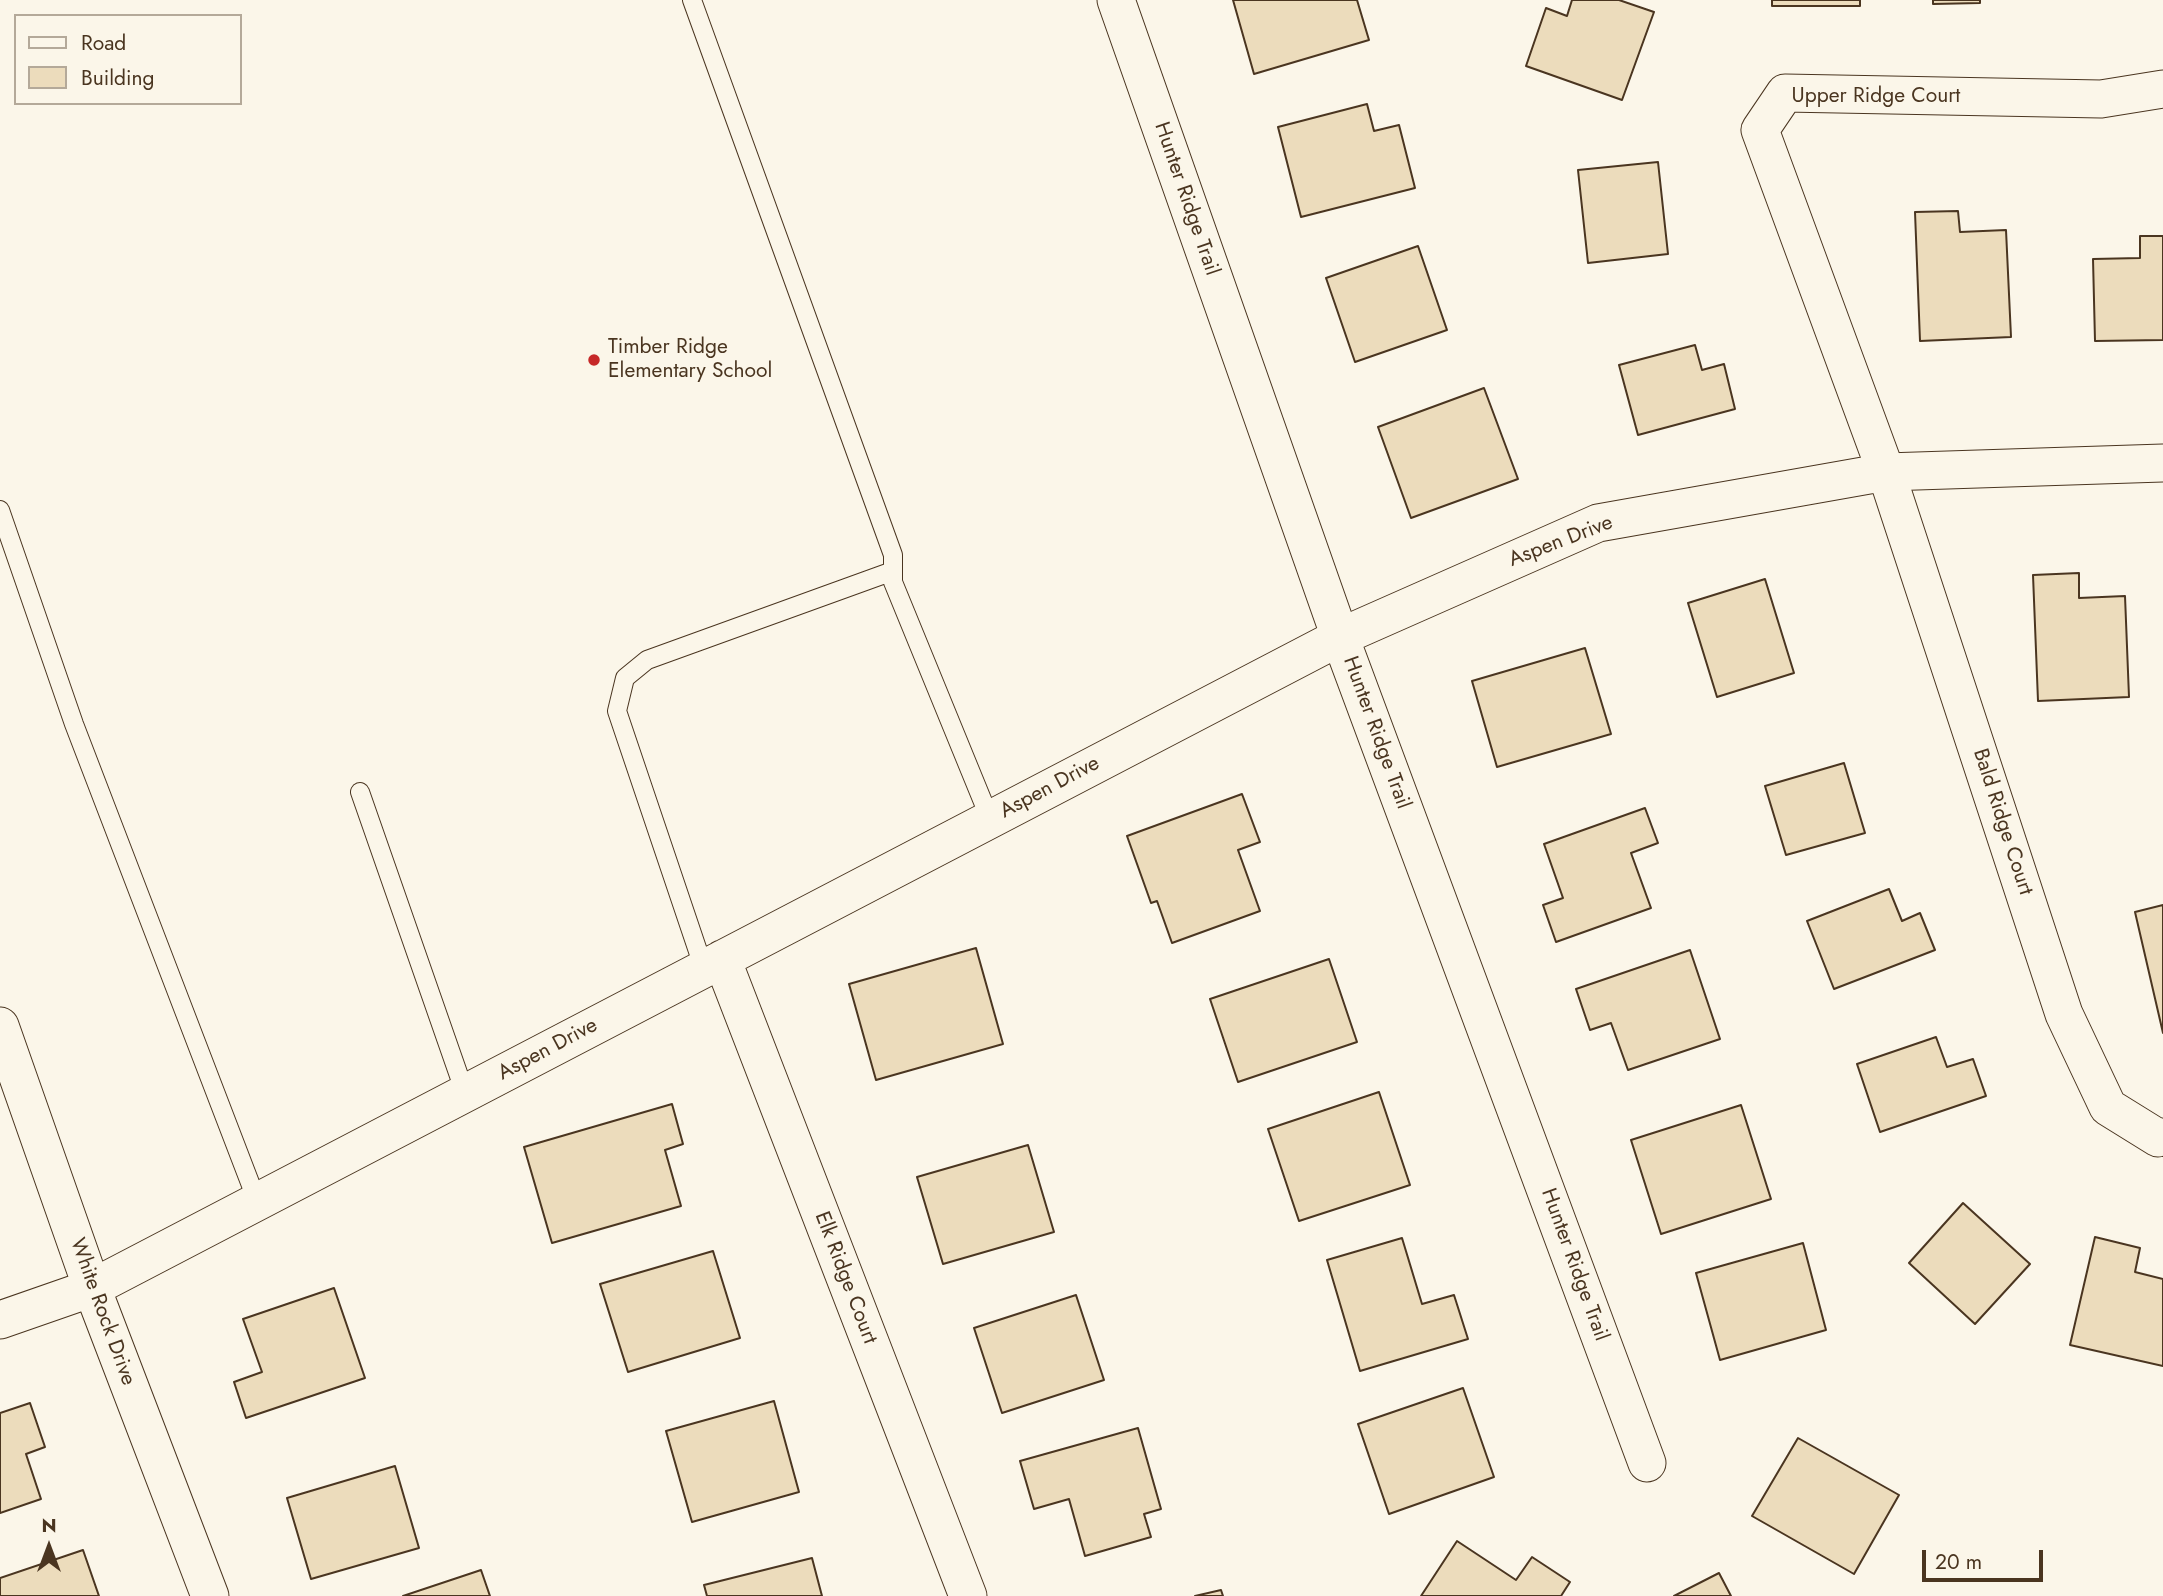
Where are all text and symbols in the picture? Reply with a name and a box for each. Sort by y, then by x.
legend [14,14,242,105]
text: Road [81,28,126,58]
text: Building [81,63,154,93]
street label: Upper Ridge Court [1792,84,1960,110]
street label: Hunter Ridge Trail [1148,119,1224,279]
place label: Timber Ridge Elementary School [608,335,772,385]
marker: Timber Ridge Elementary School [586,352,602,368]
street label: Aspen Drive [1506,511,1616,573]
street label: Hunter Ridge Trail [1337,653,1415,813]
street label: Bald Ridge Court [1966,746,2038,898]
street label: Aspen Drive [996,751,1104,825]
street label: Aspen Drive [494,1013,602,1087]
street label: Hunter Ridge Trail [1535,1185,1613,1345]
street label: Elk Ridge Court [808,1208,882,1348]
street label: White Rock Drive [64,1235,140,1389]
north arrow [14,1512,84,1582]
text: N [41,1512,57,1539]
scale bar [1925,1536,2046,1580]
text: 20 m [1935,1547,1982,1577]

